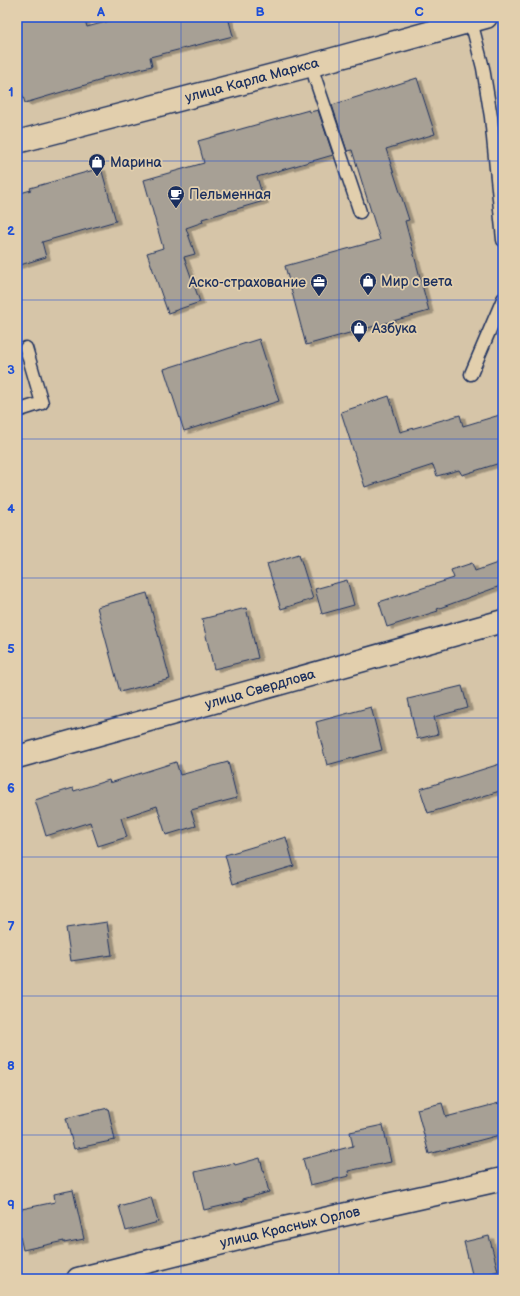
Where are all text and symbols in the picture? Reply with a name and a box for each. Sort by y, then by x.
text: A [96,4,105,20]
text: B [255,4,265,20]
text: C [414,4,424,20]
street label: улица Карла Маркса [183,54,321,106]
text: 1 [8,84,14,100]
shop icon: Марина [87,152,107,177]
place label: Марина [110,154,163,171]
cafe icon: Пельменная [166,184,186,209]
place label: Пельменная [189,186,271,203]
text: 2 [7,223,15,239]
shop icon: Мир с вета [358,271,378,296]
office icon: Аско-страхование [309,272,329,297]
place label: Мир с вета [381,273,453,290]
place label: Аско-страхование [188,274,306,291]
shop icon: Азбука [349,318,369,343]
place label: Азбука [371,320,418,337]
text: 3 [7,362,15,378]
text: 4 [7,501,15,517]
text: 5 [7,641,15,657]
street label: улица Свердлова [203,665,318,713]
text: 6 [7,780,15,796]
text: 7 [7,919,15,935]
text: 8 [7,1058,15,1074]
text: 9 [7,1197,15,1213]
street label: улица Красных Орлов [218,1202,362,1251]

